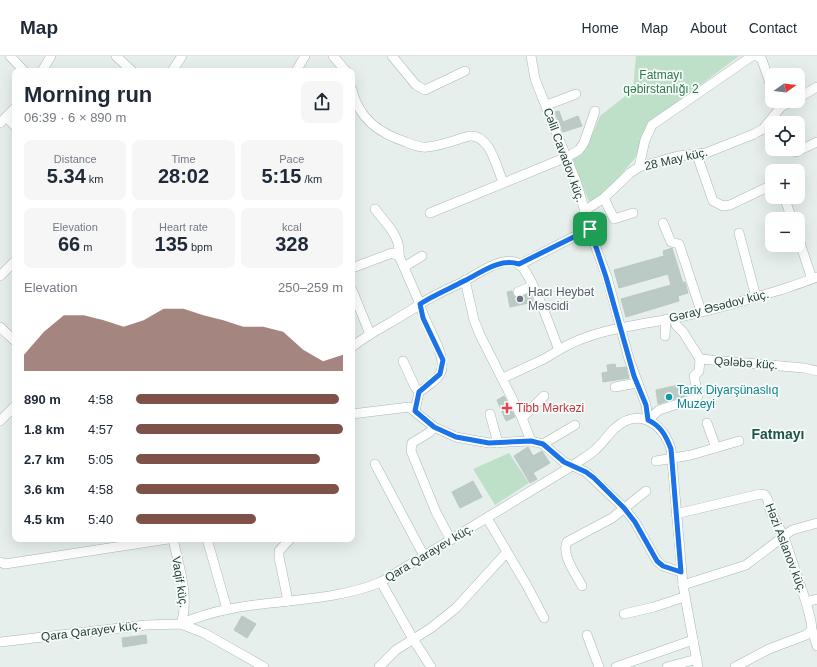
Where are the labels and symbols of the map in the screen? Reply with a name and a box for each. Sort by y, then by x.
park label: Fatmayı qəbirstanlığı 2 [623,68,699,96]
north arrow [765,68,805,108]
street label: Cəlil Cavadov küç. [540,106,588,204]
street label: 28 May küç. [643,145,709,173]
pin [573,212,607,246]
place label: Hacı Heybət Məscidi [528,285,595,313]
street label: Gəray Əsədov küç. [668,287,770,325]
marker: Hacı Heybət Məscidi [515,294,525,304]
street label: Qələbə küç. [714,354,778,372]
place label: Tarix Diyarşünaslıq Muzeyi [677,383,778,411]
marker: Tarix Diyarşünaslıq Muzeyi [664,392,674,402]
place label: Tibb Mərkəzi [516,401,584,415]
marker: Tibb Mərkəzi [501,402,513,414]
district label: Fatmayı [752,426,804,442]
street label: Həzi Aslanov küç. [762,501,810,595]
street label: Qara Qarayev küç. [382,521,476,585]
street label: Vaqif küç. [169,555,191,609]
street label: Qara Qarayev küç. [40,618,142,644]

